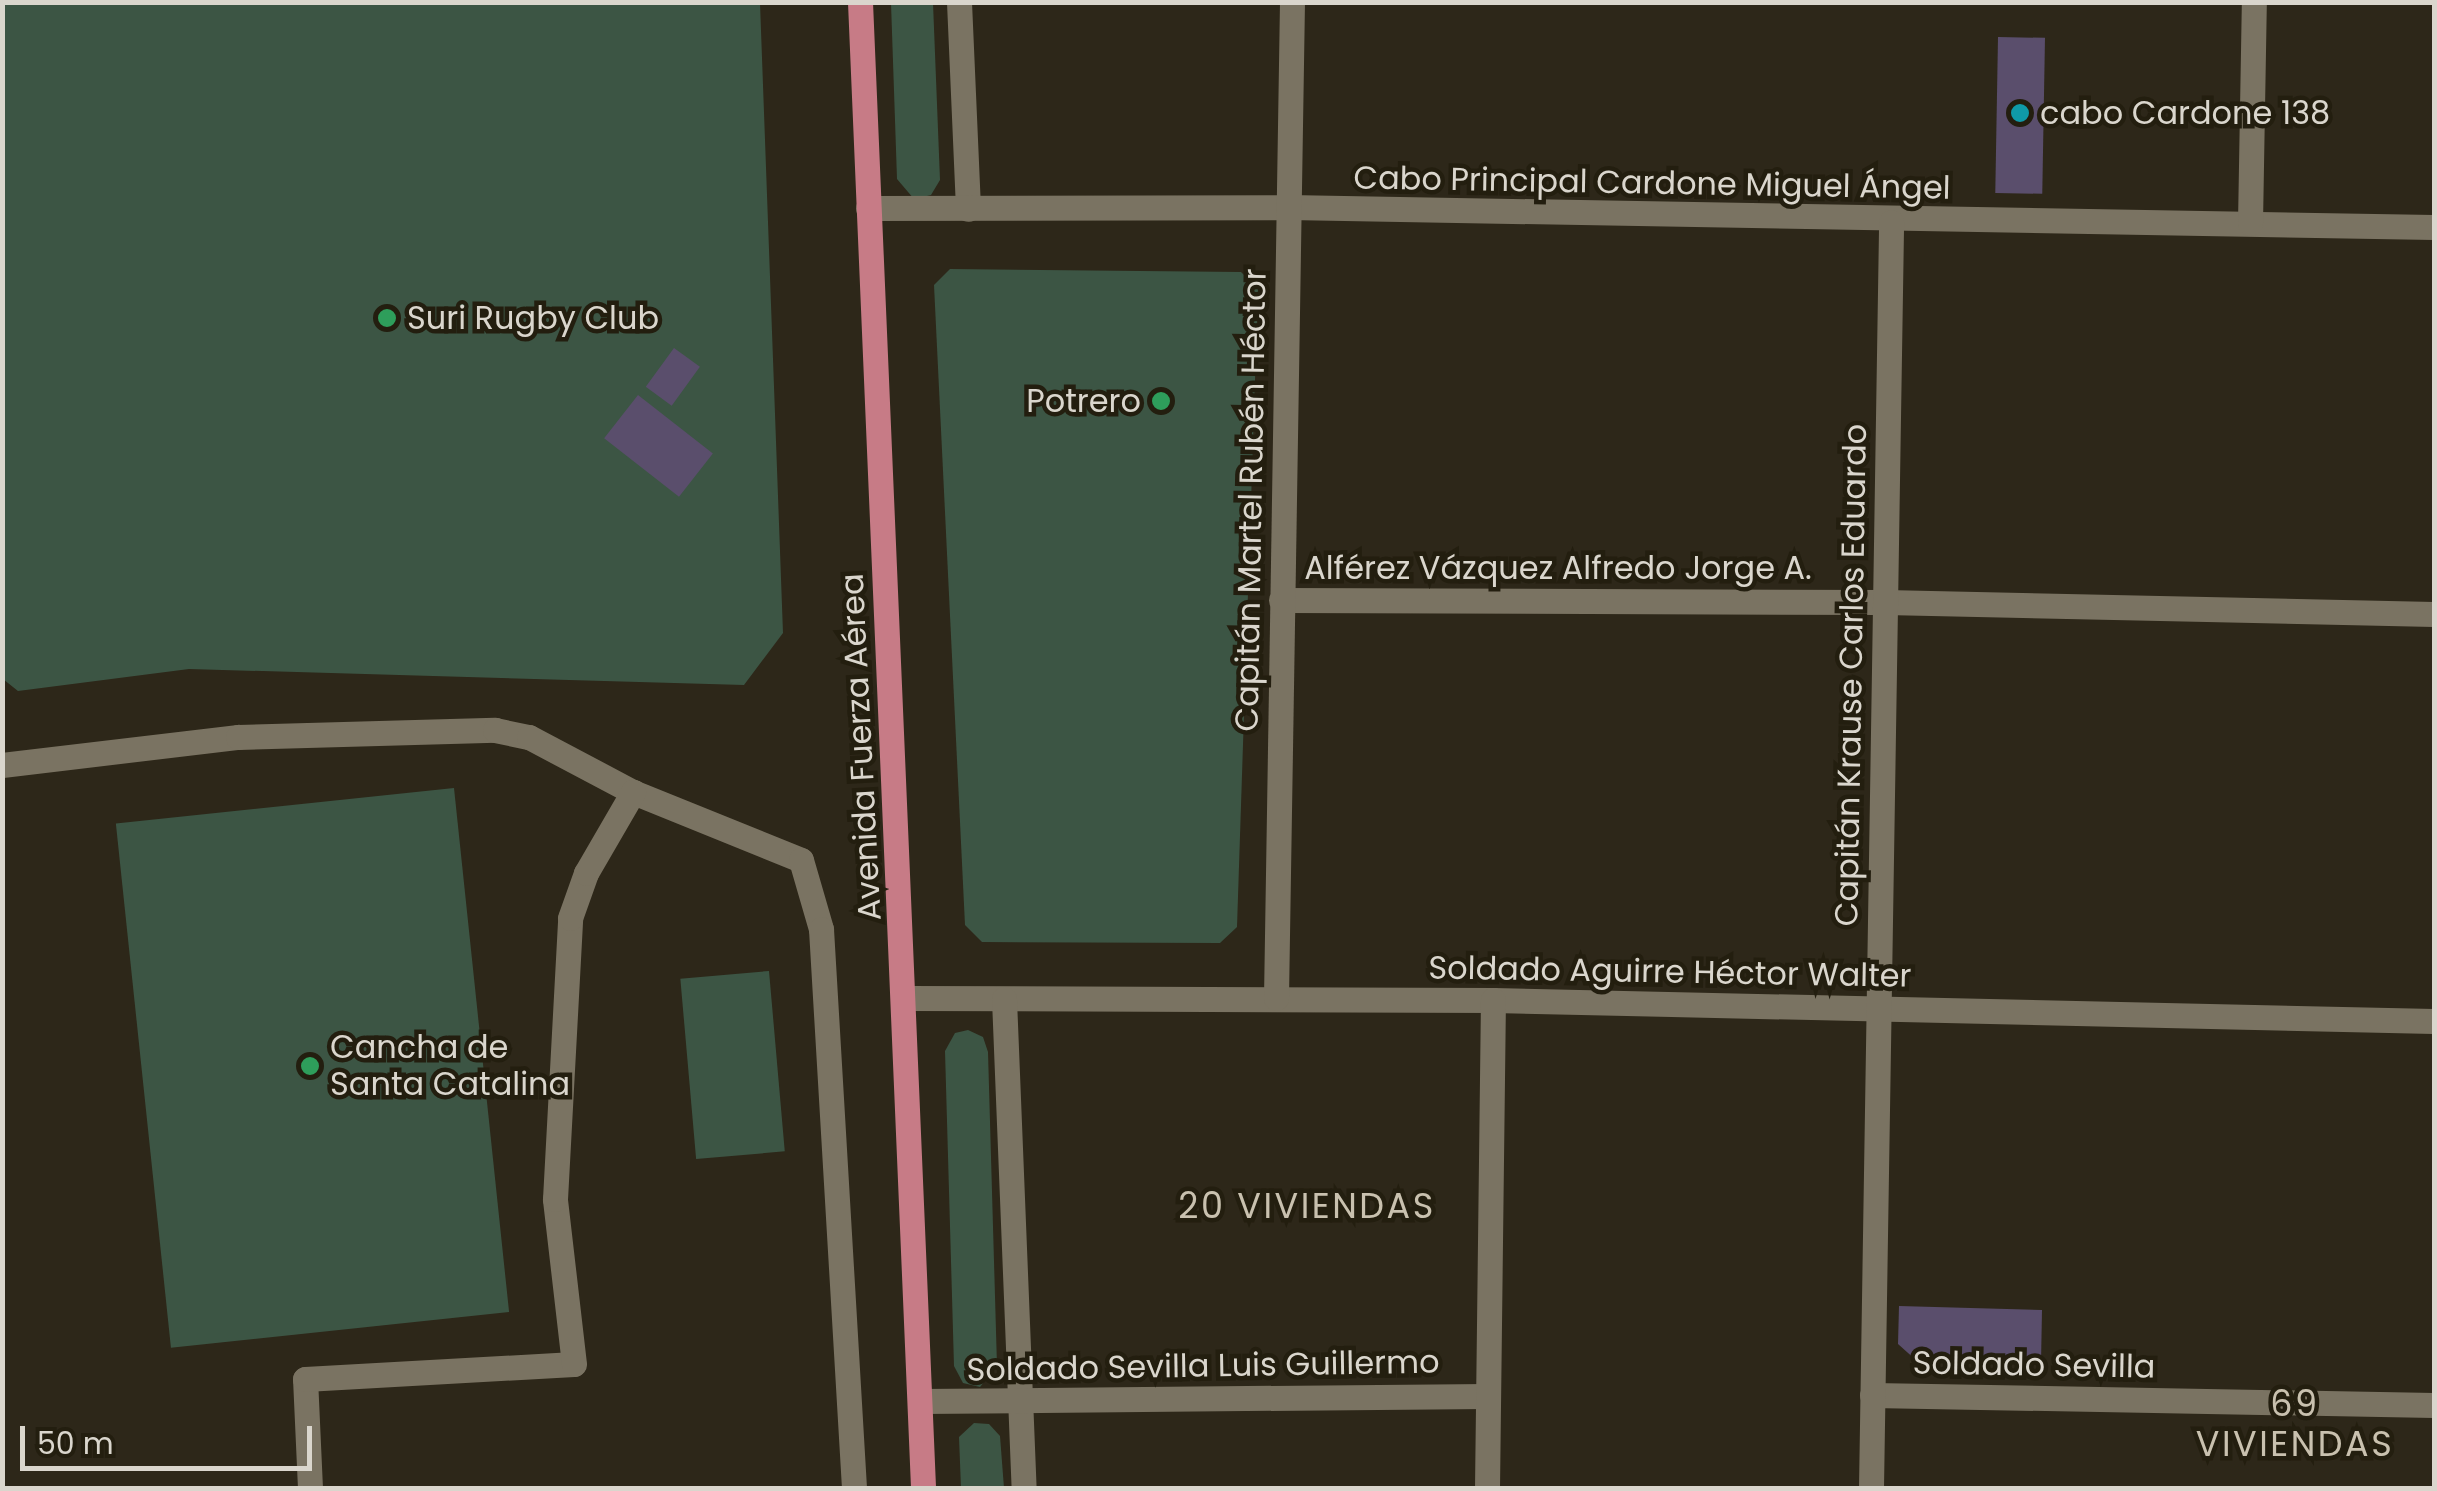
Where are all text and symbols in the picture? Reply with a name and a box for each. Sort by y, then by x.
place label: cabo Cardone 138 [2040,94,2330,132]
marker: cabo Cardone 138 [2009,102,2031,124]
street label: Cabo Principal Cardone Miguel Ángel [1353,159,1951,207]
street label: Capitán Martel Rubén Héctor [1228,268,1274,732]
place label: Suri Rugby Club [407,299,659,337]
marker: Suri Rugby Club [376,307,398,329]
place label: Potrero [1026,382,1141,420]
marker: Potrero [1150,390,1172,412]
street label: Capitán Krause Carlos Eduardo [1827,423,1875,927]
street label: Alférez Vázquez Alfredo Jorge A. [1304,549,1812,587]
street label: Avenida Fuerza Aérea [833,573,889,921]
street label: Soldado Aguirre Héctor Walter [1428,949,1912,995]
place label: Cancha de Santa Catalina [330,1029,570,1104]
marker: Cancha de Santa Catalina [299,1055,321,1077]
district label: 20 VIVIENDAS [1178,1185,1436,1227]
street label: Soldado Sevilla Luis Guillermo [966,1343,1440,1389]
street label: Soldado Sevilla [1912,1344,2156,1386]
district label: 69 VIVIENDAS [2196,1383,2394,1465]
scale bar [25,1406,318,1468]
text: 50 m [37,1422,114,1465]

